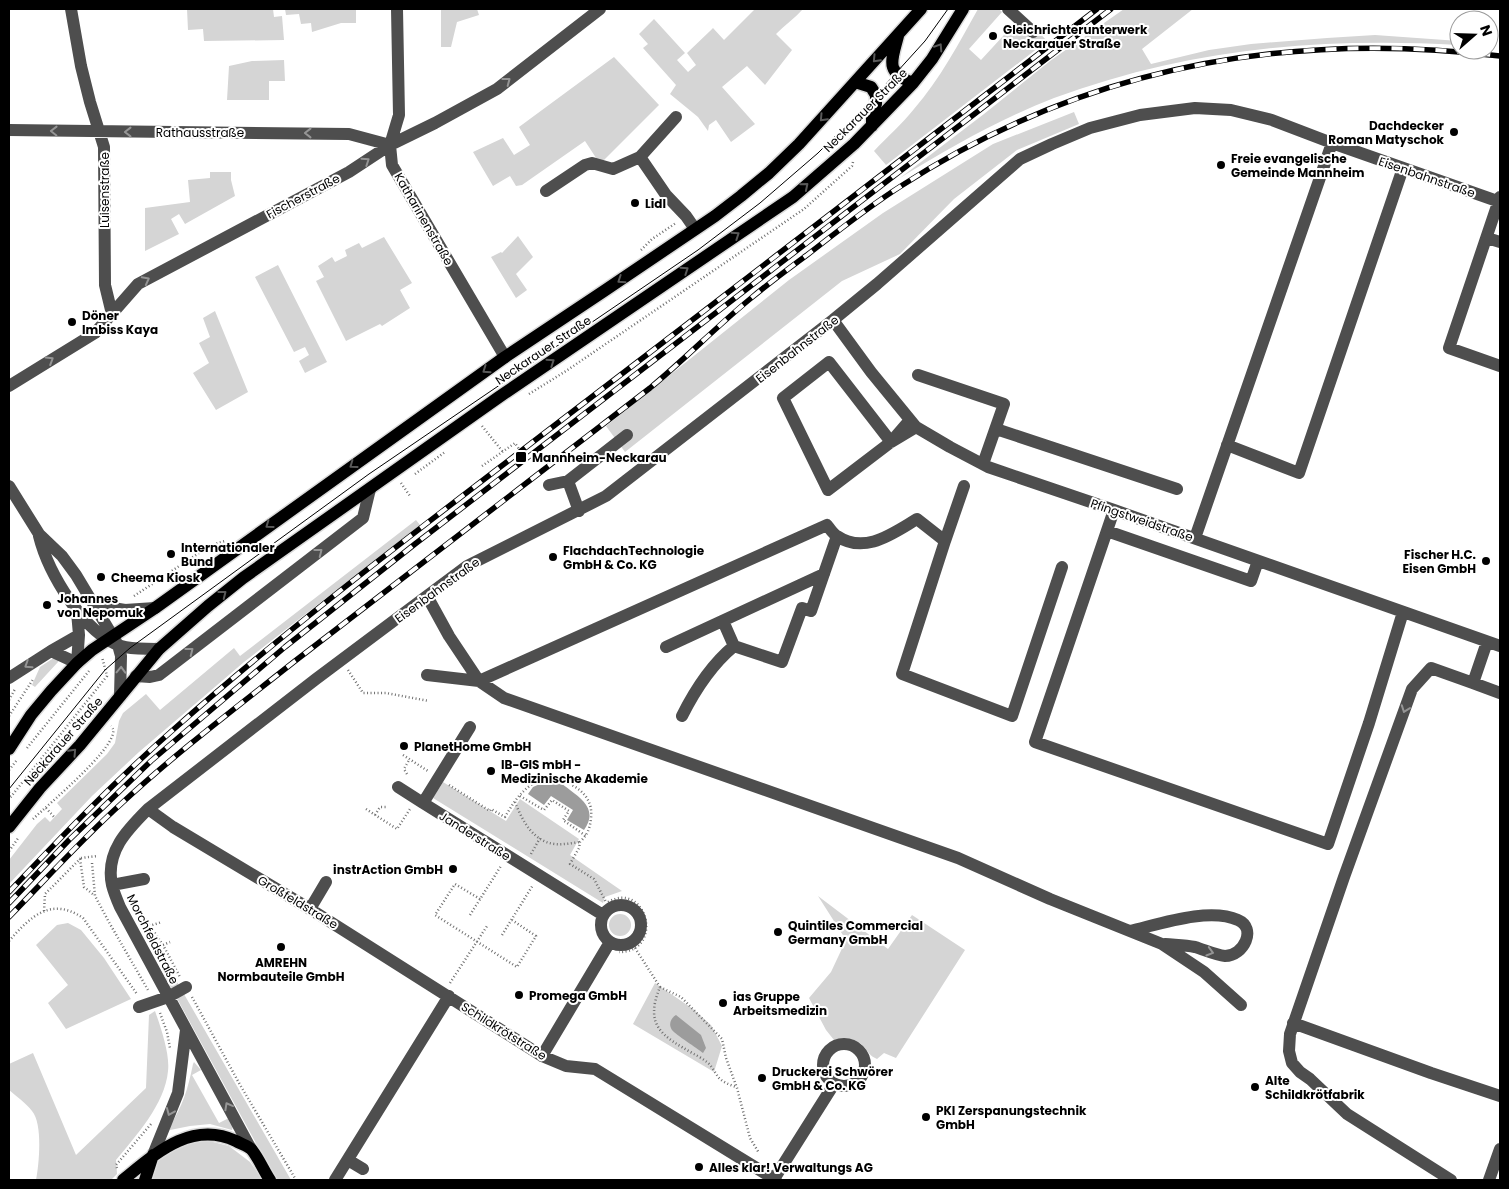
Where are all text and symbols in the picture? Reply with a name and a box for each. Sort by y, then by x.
north arrow [1449,10,1499,60]
place label: Gleichrichterunterwerk Neckarauer Straße [1003,21,1148,52]
text: N [1475,22,1497,39]
marker: Gleichrichterunterwerk Neckarauer Straße [987,30,999,42]
one-way arrow [933,44,943,53]
one-way arrow [873,53,882,62]
street label: Neckarauer Straße [819,64,911,156]
one-way arrow [501,78,511,87]
one-way arrow [819,113,828,122]
place label: Dachdecker Roman Matyschok [1328,117,1445,148]
street label: Rathausstraße [156,124,244,141]
one-way arrow [50,126,58,136]
marker: Dachdecker Roman Matyschok [1448,126,1460,138]
one-way arrow [123,127,131,137]
one-way arrow [303,128,311,138]
place label: Freie evangelische Gemeinde Mannheim [1231,150,1365,181]
street label: Luisenstraße [96,152,113,228]
street label: Eisenbahnstraße [1377,153,1477,201]
one-way arrow [360,158,369,167]
marker: Freie evangelische Gemeinde Mannheim [1215,159,1227,171]
street label: Fischerstraße [263,169,343,223]
street label: Katharinenstraße [391,169,457,269]
one-way arrow [799,184,808,192]
place label: Lidl [645,195,666,212]
marker: Lidl [629,197,641,209]
one-way arrow [731,232,740,241]
one-way arrow [679,267,689,276]
one-way arrow [617,274,626,283]
one-way arrow [141,276,150,286]
place label: Döner Imbiss Kaya [82,307,158,338]
street label: Eisenbahnstraße [752,311,842,387]
street label: Neckarauer Straße [492,312,594,388]
marker: Döner Imbiss Kaya [66,316,78,328]
one-way arrow [45,357,54,367]
one-way arrow [545,359,555,368]
one-way arrow [482,364,492,373]
place label: Mannheim-Neckarau [532,449,667,466]
marker: Mannheim-Neckarau [514,450,528,464]
one-way arrow [350,458,359,468]
street label: Pfingstweidstraße [1088,494,1196,546]
one-way arrow [265,519,275,528]
place label: Internationaler Bund [181,539,275,570]
place label: FlachdachTechnologie GmbH & Co. KG [563,542,705,573]
place label: Fischer H.C. Eisen GmbH [1402,546,1476,577]
marker: Internationaler Bund [165,548,177,560]
one-way arrow [313,549,322,557]
marker: FlachdachTechnologie GmbH & Co. KG [547,551,559,563]
street label: Eisenbahnstraße [391,553,483,627]
marker: Fischer H.C. Eisen GmbH [1480,555,1492,567]
place label: Cheema Kiosk [111,569,201,586]
marker: Cheema Kiosk [95,571,107,583]
place label: Johannes von Nepomuk [57,590,144,621]
one-way arrow [217,591,227,600]
marker: Johannes von Nepomuk [41,599,53,611]
one-way arrow [184,648,194,657]
one-way arrow [25,659,34,669]
one-way arrow [115,666,126,674]
street label: Neckarauer Straße [20,693,106,789]
one-way arrow [1401,704,1411,712]
place label: PlanetHome GmbH [414,738,532,755]
marker: PlanetHome GmbH [398,740,410,752]
one-way arrow [67,749,76,758]
place label: IB-GIS mbH - Medizinische Akademie [501,756,648,787]
marker: IB-GIS mbH - Medizinische Akademie [485,765,497,777]
street label: Janderstraße [436,807,514,865]
place label: instrAction GmbH [333,861,443,878]
marker: instrAction GmbH [447,863,459,875]
street label: Großfeldstraße [255,871,341,933]
street label: Morchfeldstraße [123,891,183,987]
place label: Quintiles Commercial Germany GmbH [788,917,923,948]
marker: Quintiles Commercial Germany GmbH [772,926,784,938]
marker: AMREHN Normbauteile GmbH [275,941,287,953]
one-way arrow [1206,946,1214,956]
place label: AMREHN Normbauteile GmbH [218,954,345,985]
place label: Promega GmbH [529,987,627,1004]
place label: ias Gruppe Arbeitsmedizin [733,988,827,1019]
marker: Promega GmbH [513,989,525,1001]
marker: ias Gruppe Arbeitsmedizin [717,997,729,1009]
street label: Schildkrötstraße [458,998,550,1064]
place label: Druckerei Schwörer GmbH & Co. KG [772,1063,893,1094]
marker: Druckerei Schwörer GmbH & Co. KG [756,1072,768,1084]
place label: Alte Schildkrötfabrik [1265,1072,1365,1103]
marker: Alte Schildkrötfabrik [1249,1081,1261,1093]
one-way arrow [224,1102,234,1111]
place label: PKI Zerspanungstechnik GmbH [936,1102,1087,1133]
one-way arrow [166,1107,177,1116]
marker: PKI Zerspanungstechnik GmbH [920,1111,932,1123]
place label: Alles klar! Verwaltungs AG [709,1159,873,1176]
marker: Alles klar! Verwaltungs AG [693,1161,705,1173]

